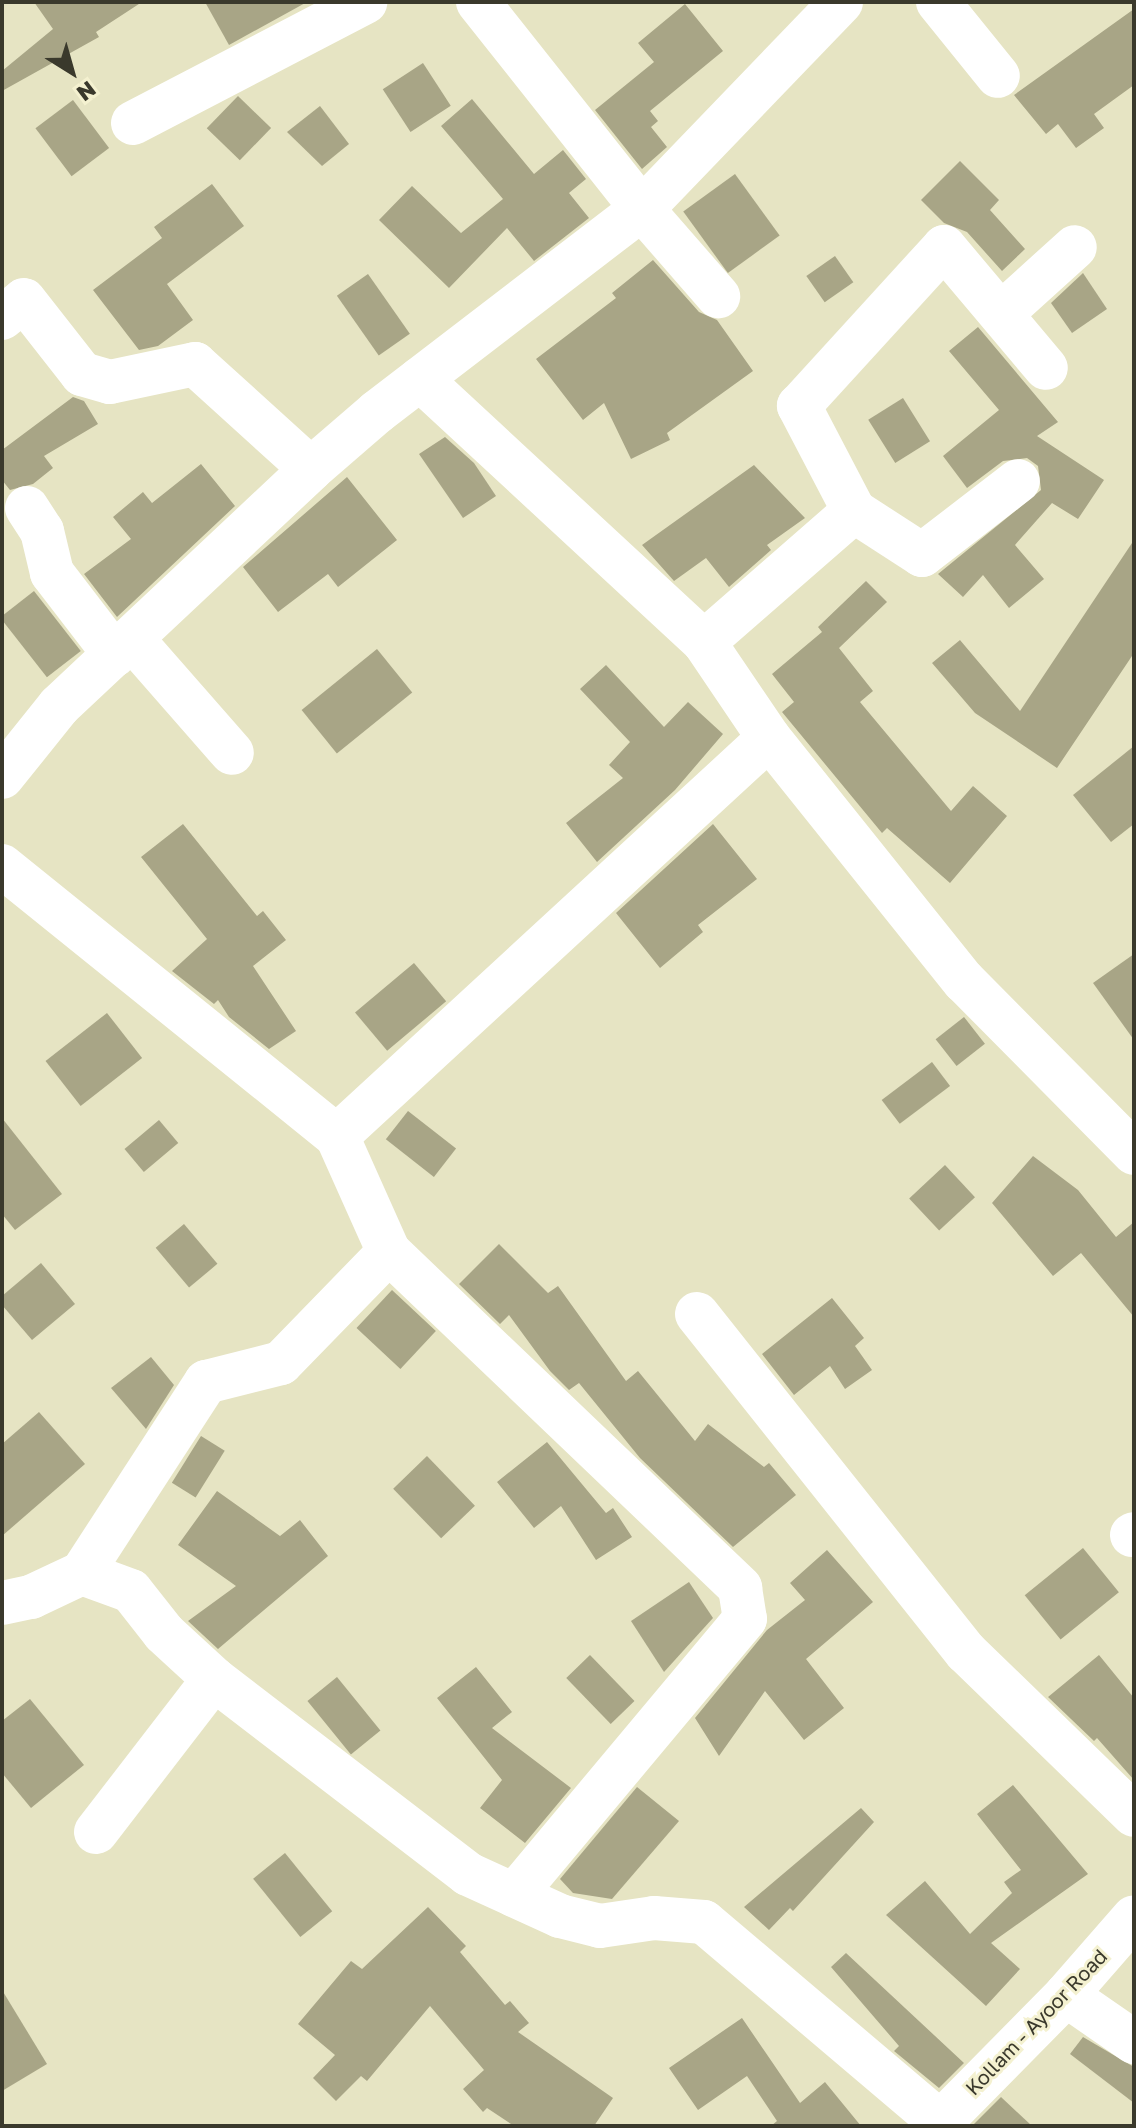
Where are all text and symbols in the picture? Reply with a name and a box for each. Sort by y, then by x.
north arrow [32,32,112,112]
text: N [72,76,102,107]
street label: Kollam - Ayoor Road [960,1944,1112,2100]

